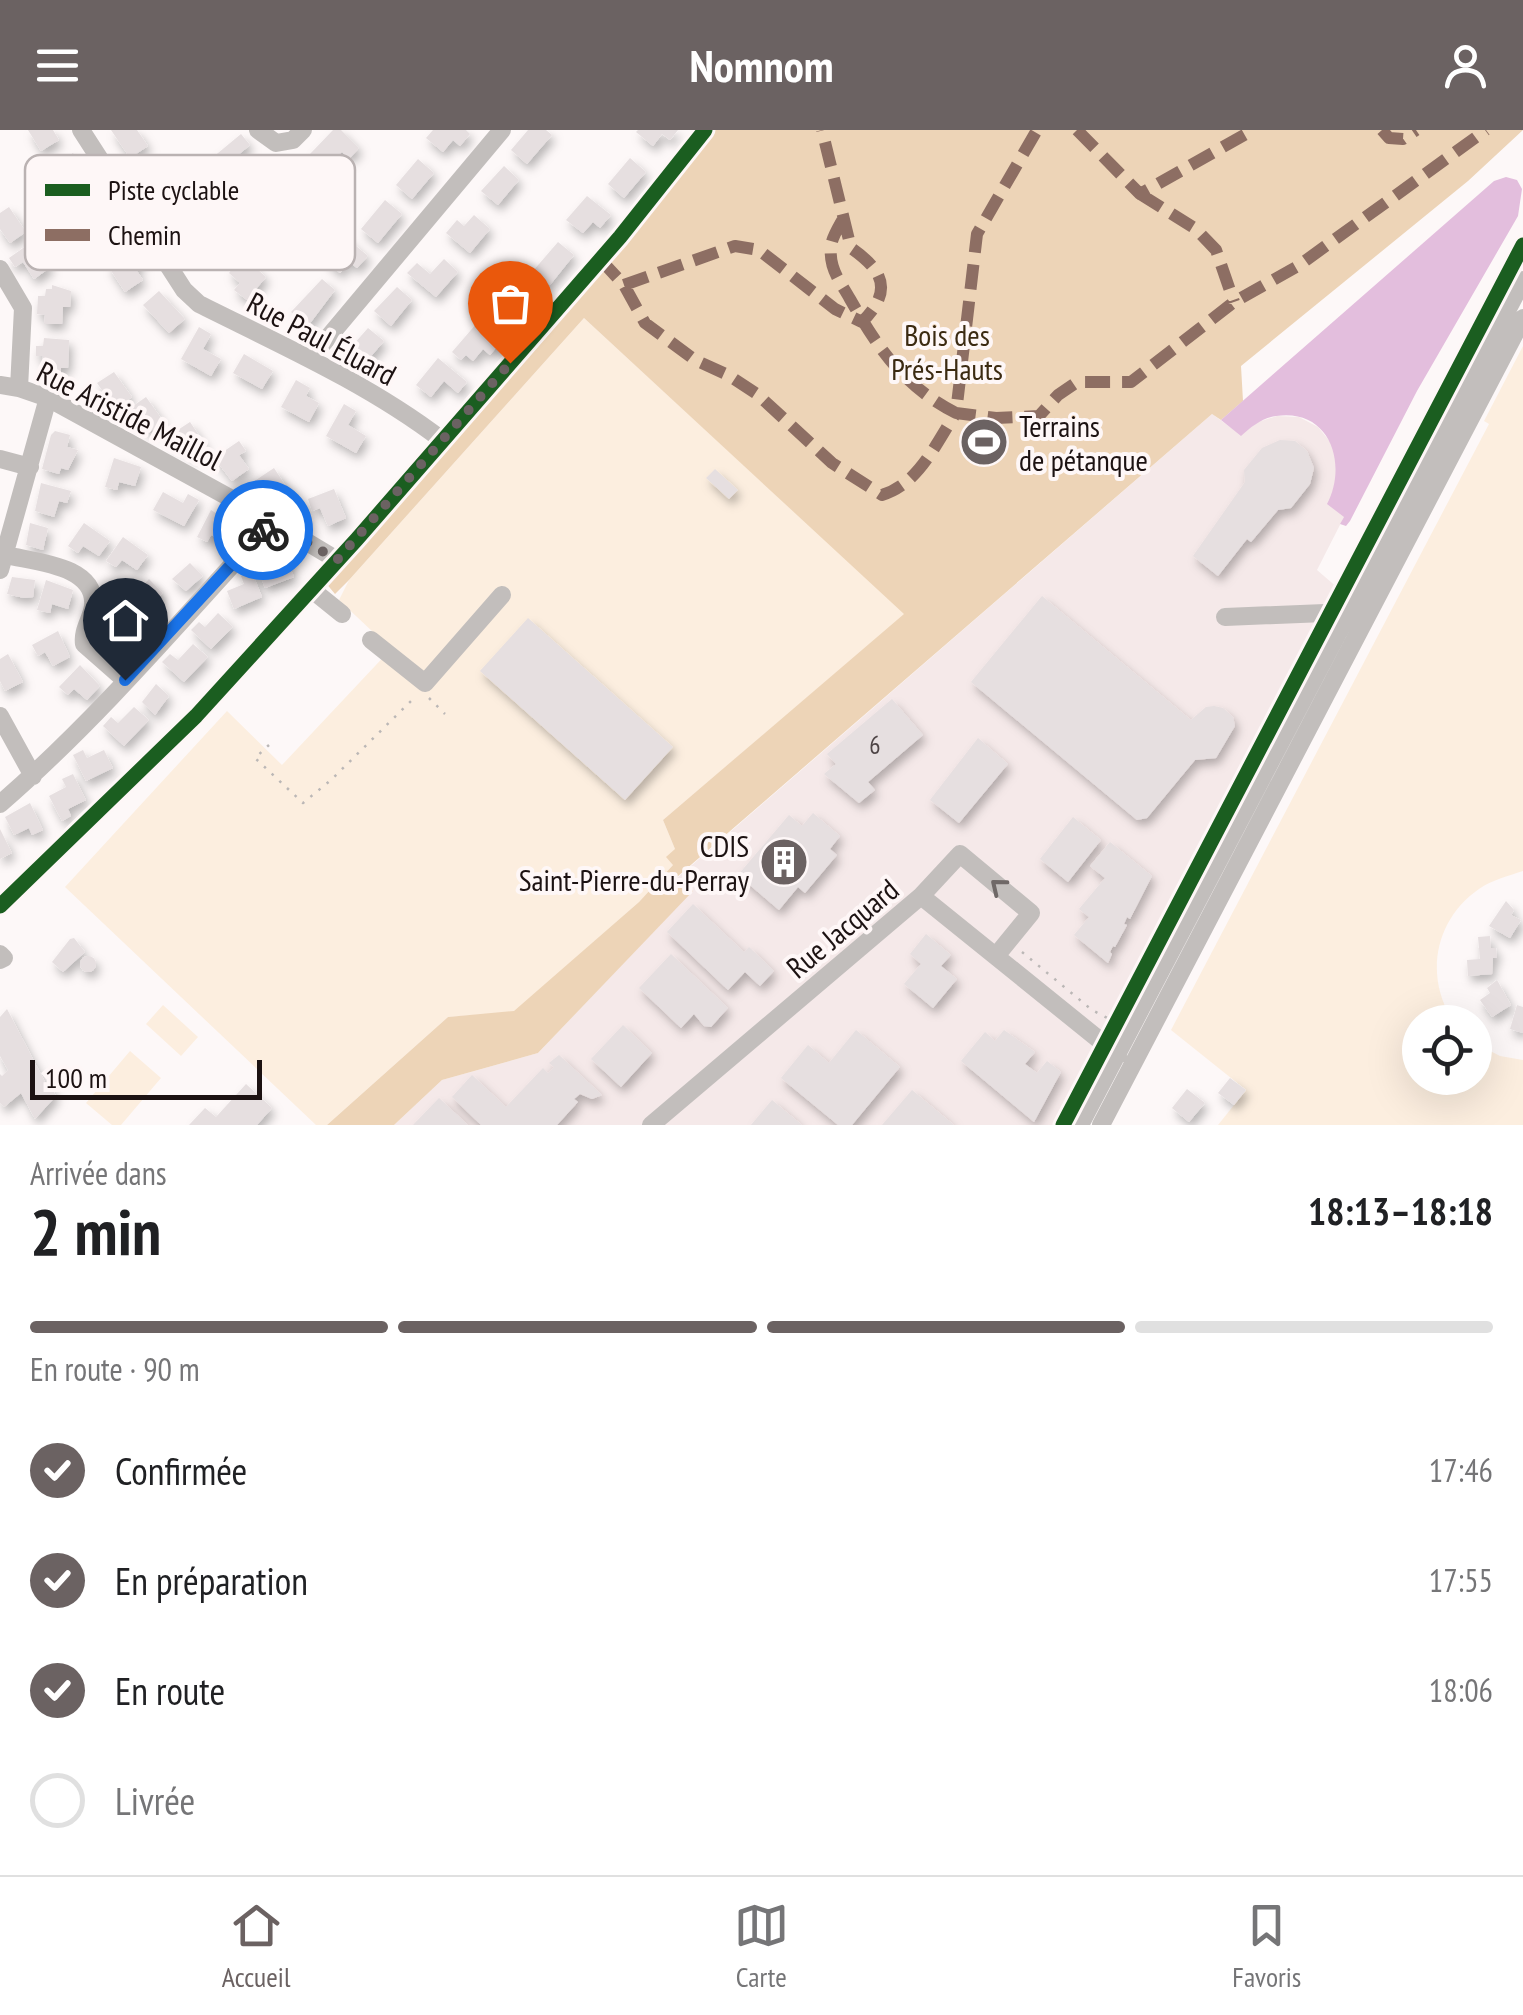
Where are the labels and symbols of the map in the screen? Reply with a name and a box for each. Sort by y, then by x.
legend [25,155,355,270]
text: Piste cyclable [108,171,239,208]
text: Chemin [108,216,181,253]
pin [468,261,553,364]
street label: Rue Paul Éluard [241,282,403,394]
park label: Bois des Prés-Hauts [891,315,1003,388]
street label: Rue Aristide Maillol [31,352,229,478]
place label: Terrains de pétanque [1019,406,1148,479]
sports icon: Terrains de pétanque [958,416,1010,468]
courier [213,480,313,580]
pin [83,578,168,681]
house number: 6 [869,729,881,761]
place label: CDIS Saint-Pierre-du-Perray [519,826,750,899]
building icon: CDIS Saint-Pierre-du-Perray [758,836,810,888]
street label: Rue Jacquard [778,870,906,986]
one-way arrow [992,879,1010,897]
scale bar [30,1055,262,1100]

